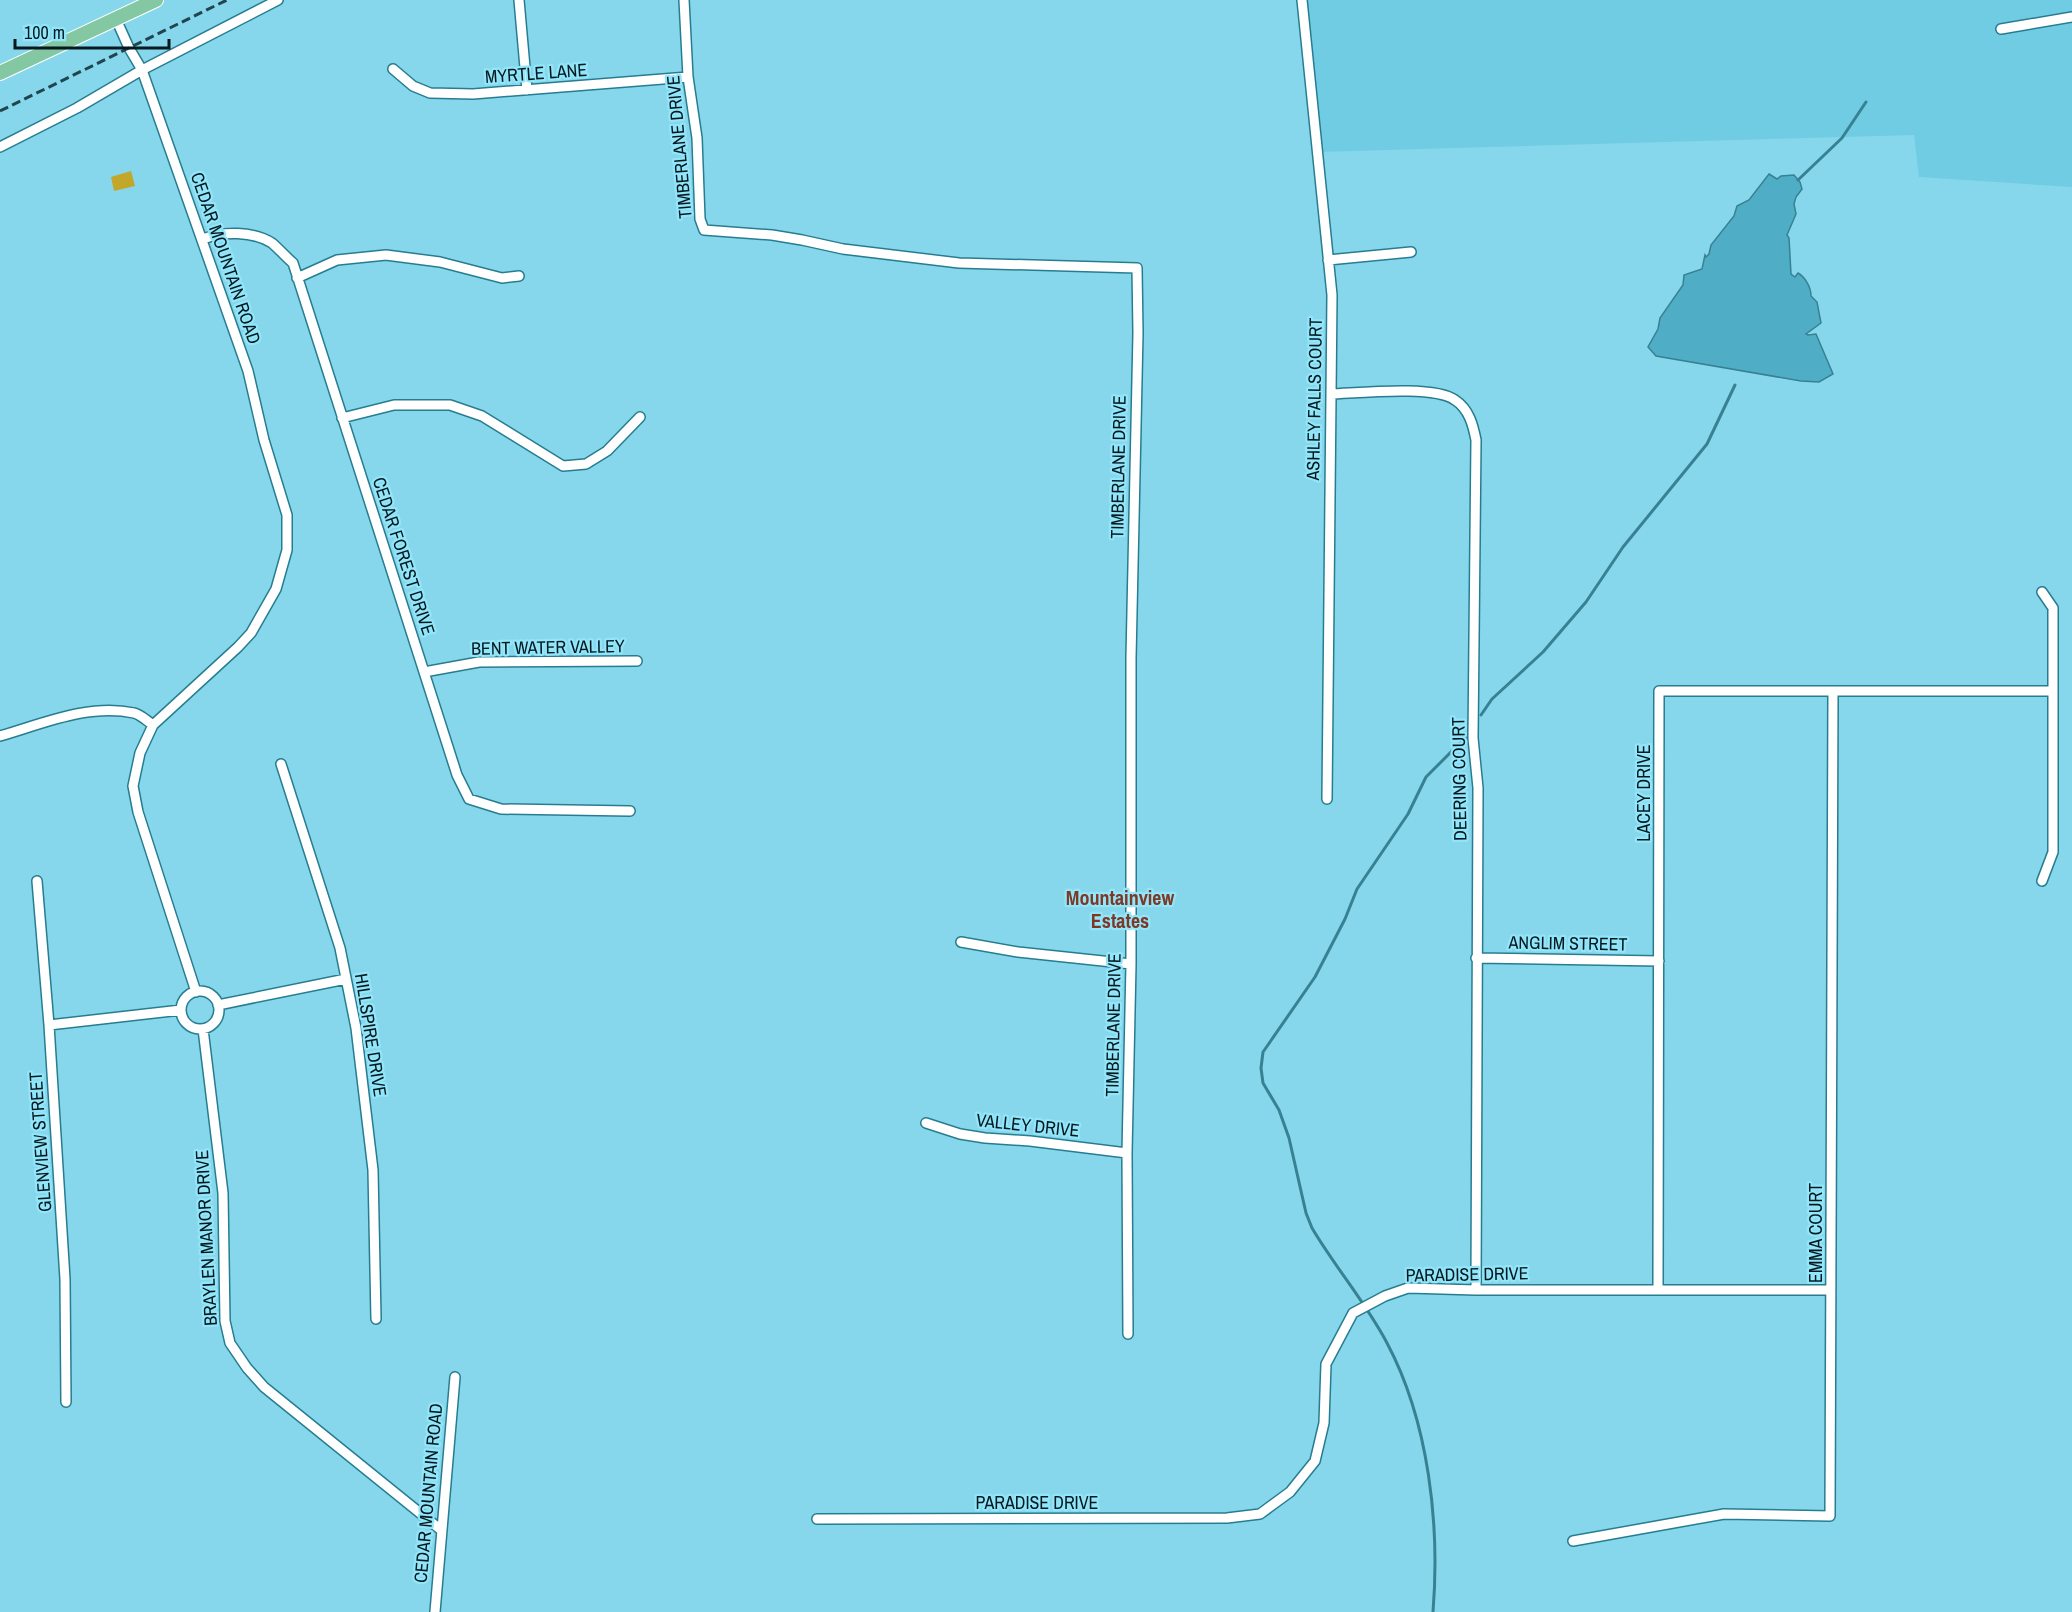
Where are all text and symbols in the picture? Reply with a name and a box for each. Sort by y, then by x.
scale bar [15,12,170,50]
text: 100 m [24,20,65,45]
street label: MYRTLE LANE [484,57,588,89]
street label: TIMBERLANE DRIVE [660,74,698,220]
street label: CEDAR MOUNTAIN ROAD [185,169,267,347]
street label: ASHLEY FALLS COURT [1300,317,1328,482]
street label: TIMBERLANE DRIVE [1104,395,1132,539]
street label: CEDAR FOREST DRIVE [367,474,441,638]
street label: BENT WATER VALLEY [471,633,625,661]
street label: DEERING COURT [1445,717,1473,841]
street label: LACEY DRIVE [1631,744,1656,842]
district label: Mountainview Estates [1066,884,1174,934]
street label: ANGLIM STREET [1507,929,1628,957]
street label: TIMBERLANE DRIVE [1099,953,1127,1097]
street label: HILLSPIRE DRIVE [349,971,393,1099]
street label: GLENVIEW STREET [23,1071,57,1213]
street label: VALLEY DRIVE [975,1107,1081,1143]
street label: BRAYLEN MANOR DRIVE [189,1149,223,1327]
street label: EMMA COURT [1803,1183,1828,1283]
street label: PARADISE DRIVE [1405,1260,1529,1288]
street label: CEDAR MOUNTAIN ROAD [408,1402,448,1584]
street label: PARADISE DRIVE [976,1490,1098,1515]

